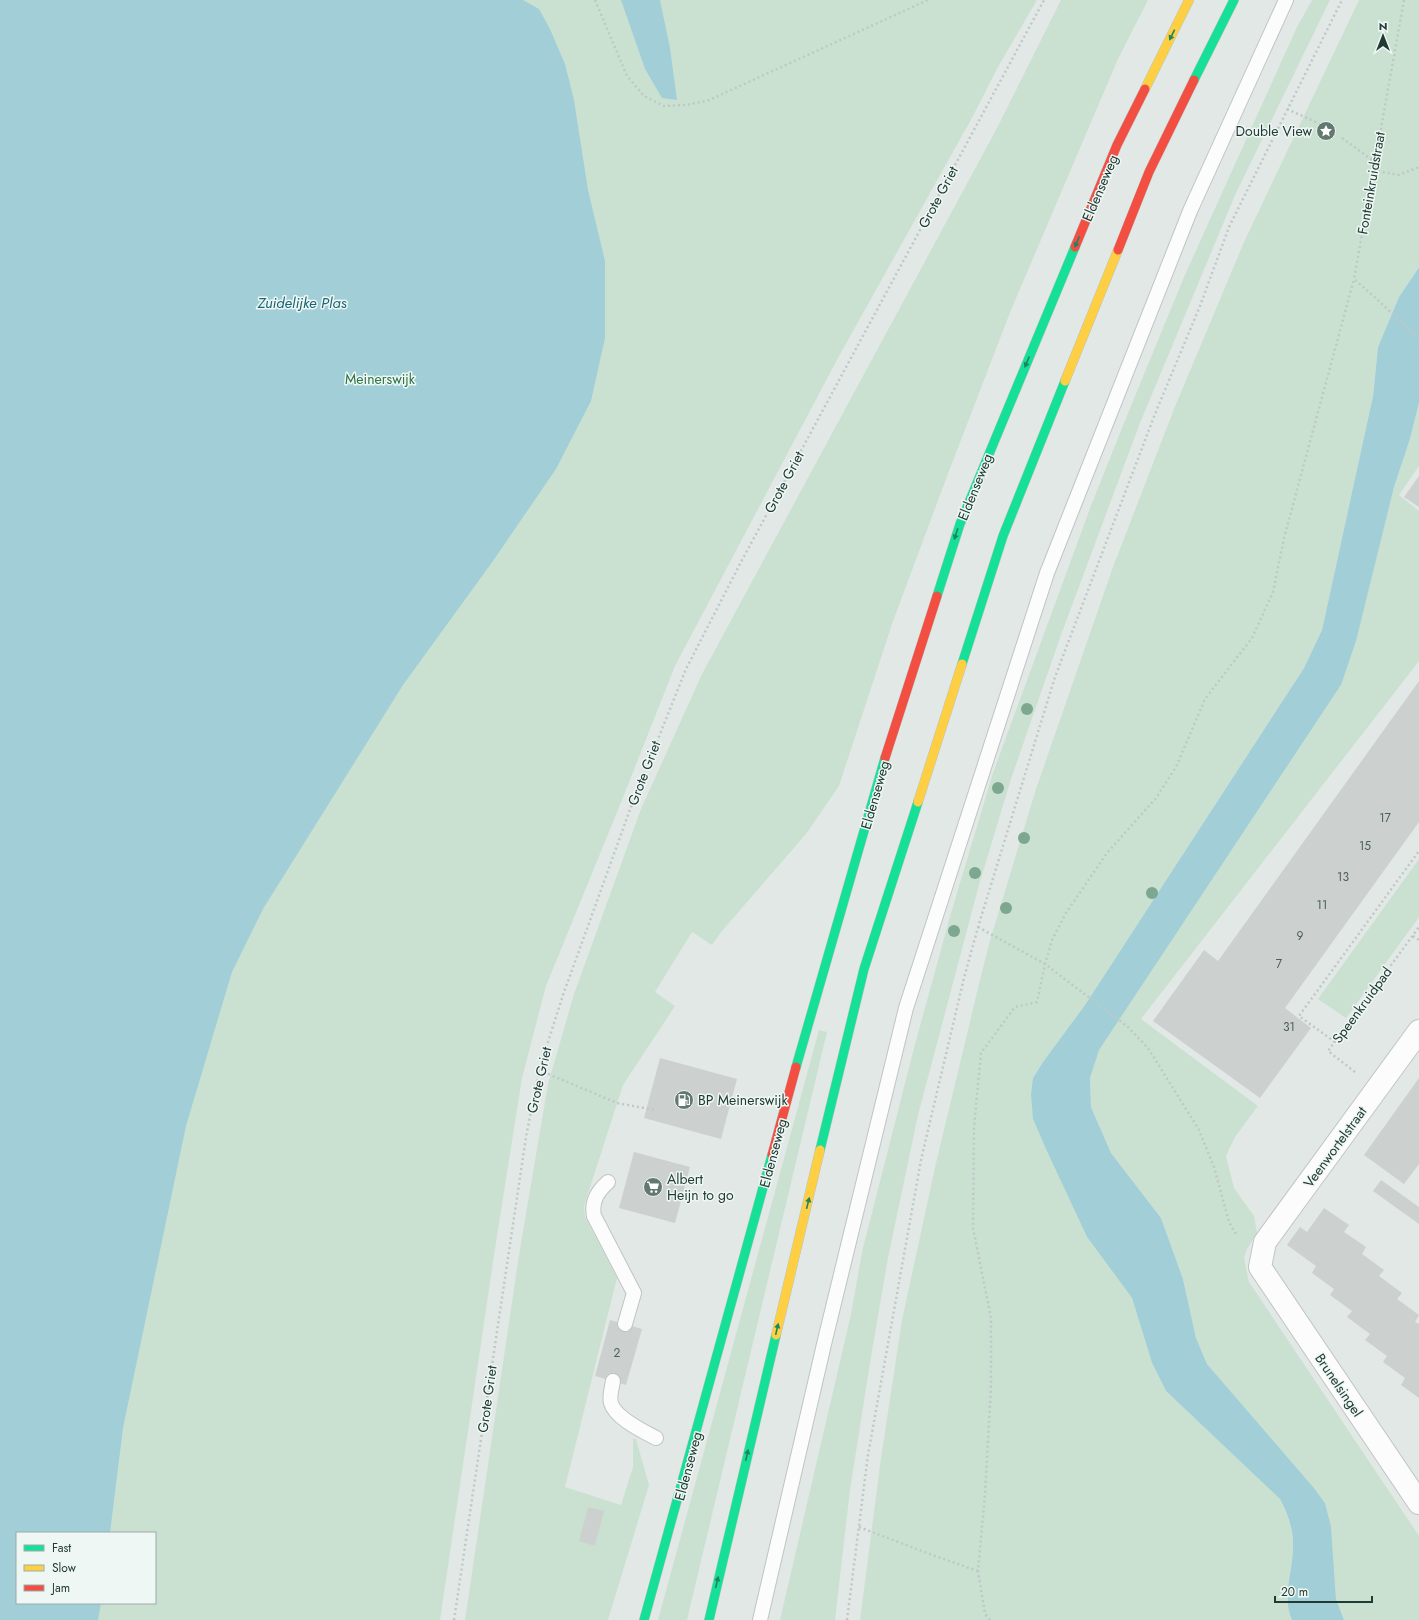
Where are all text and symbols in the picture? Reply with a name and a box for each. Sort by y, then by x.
north arrow [1363,16,1403,56]
text: N [1379,18,1387,34]
one-way arrow [1169,29,1175,41]
place icon: Double View [1315,120,1337,142]
place label: Double View [1235,121,1312,141]
street label: Fonteinkruidstraat [1352,130,1390,236]
street label: Eldenseweg [1077,152,1123,224]
street label: Grote Griet [913,162,963,232]
one-way arrow [1074,237,1080,248]
water label: Zuidelijke Plas [256,292,347,314]
one-way arrow [1024,357,1030,368]
park label: Meinerswijk [345,369,416,389]
street label: Grote Griet [759,447,809,517]
street label: Eldenseweg [953,451,997,523]
one-way arrow [953,528,959,540]
street label: Grote Griet [623,737,666,808]
street label: Eldenseweg [856,758,894,832]
house number: 17 [1379,809,1392,827]
house number: 15 [1359,837,1371,855]
house number: 13 [1337,868,1349,886]
house number: 11 [1317,896,1327,914]
house number: 9 [1297,927,1304,945]
house number: 7 [1276,955,1283,973]
street label: Speenkruidpad [1327,963,1397,1047]
house number: 31 [1283,1018,1295,1036]
street label: Grote Griet [522,1044,557,1115]
fuel station icon: BP Meinerswijk [673,1089,695,1111]
place label: BP Meinerswijk [698,1090,788,1110]
street label: Veenwortelstraat [1299,1102,1372,1192]
street label: Eldenseweg [754,1116,792,1190]
place label: Albert Heijn to go [667,1169,734,1205]
supermarket icon: Albert Heijn to go [642,1176,664,1198]
one-way arrow [805,1196,811,1209]
one-way arrow [774,1323,780,1335]
house number: 2 [614,1344,621,1362]
street label: Brunelsingel [1310,1349,1368,1421]
street label: Grote Griet [472,1363,502,1434]
street label: Eldenseweg [669,1429,707,1503]
one-way arrow [745,1449,751,1462]
legend [16,1532,156,1604]
text: Fast [52,1539,71,1557]
text: Slow [52,1559,77,1577]
one-way arrow [715,1576,721,1588]
scale bar [1275,1578,1372,1604]
text: Jam [50,1579,70,1597]
text: 20 m [1281,1583,1308,1601]

